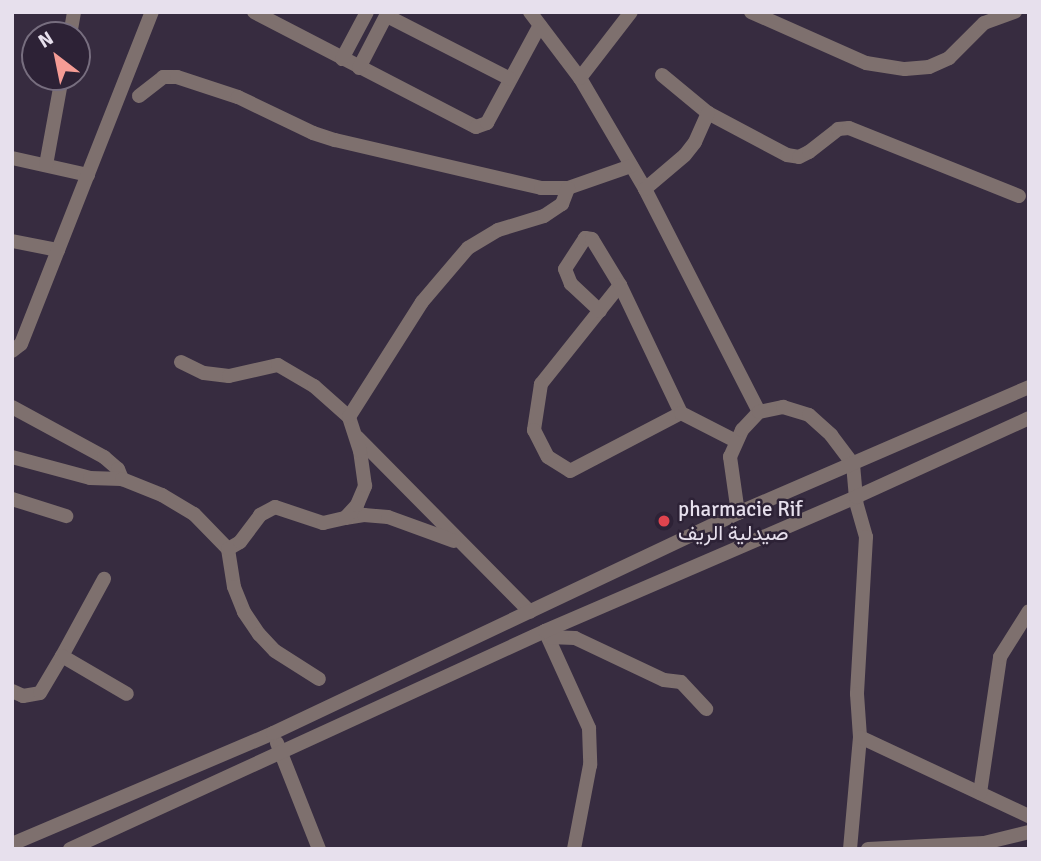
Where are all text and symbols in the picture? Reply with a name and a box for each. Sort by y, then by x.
north arrow [21,21,91,91]
text: N [34,26,58,54]
place label: pharmacie Rif صيدلية الريف [678,496,802,546]
marker: pharmacie Rif صيدلية الريف [656,513,672,529]

